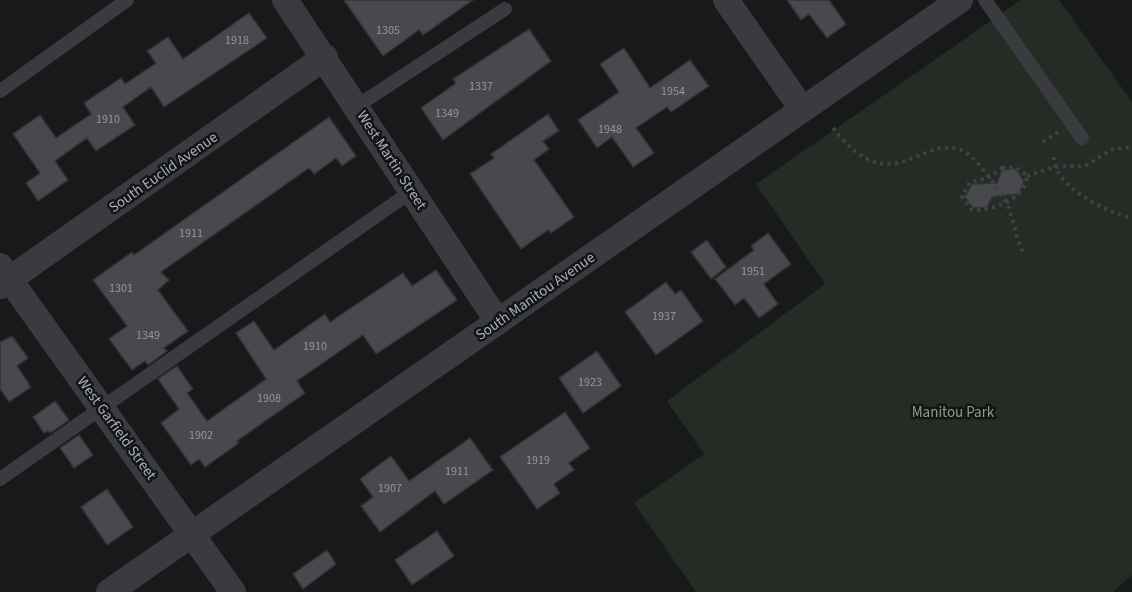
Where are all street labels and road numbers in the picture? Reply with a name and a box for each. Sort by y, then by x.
street label: West Martin Street [352,107,432,214]
street label: South Euclid Avenue [105,127,222,218]
street label: South Manitou Avenue [471,247,599,346]
street label: West Garfield Street [72,372,161,484]

